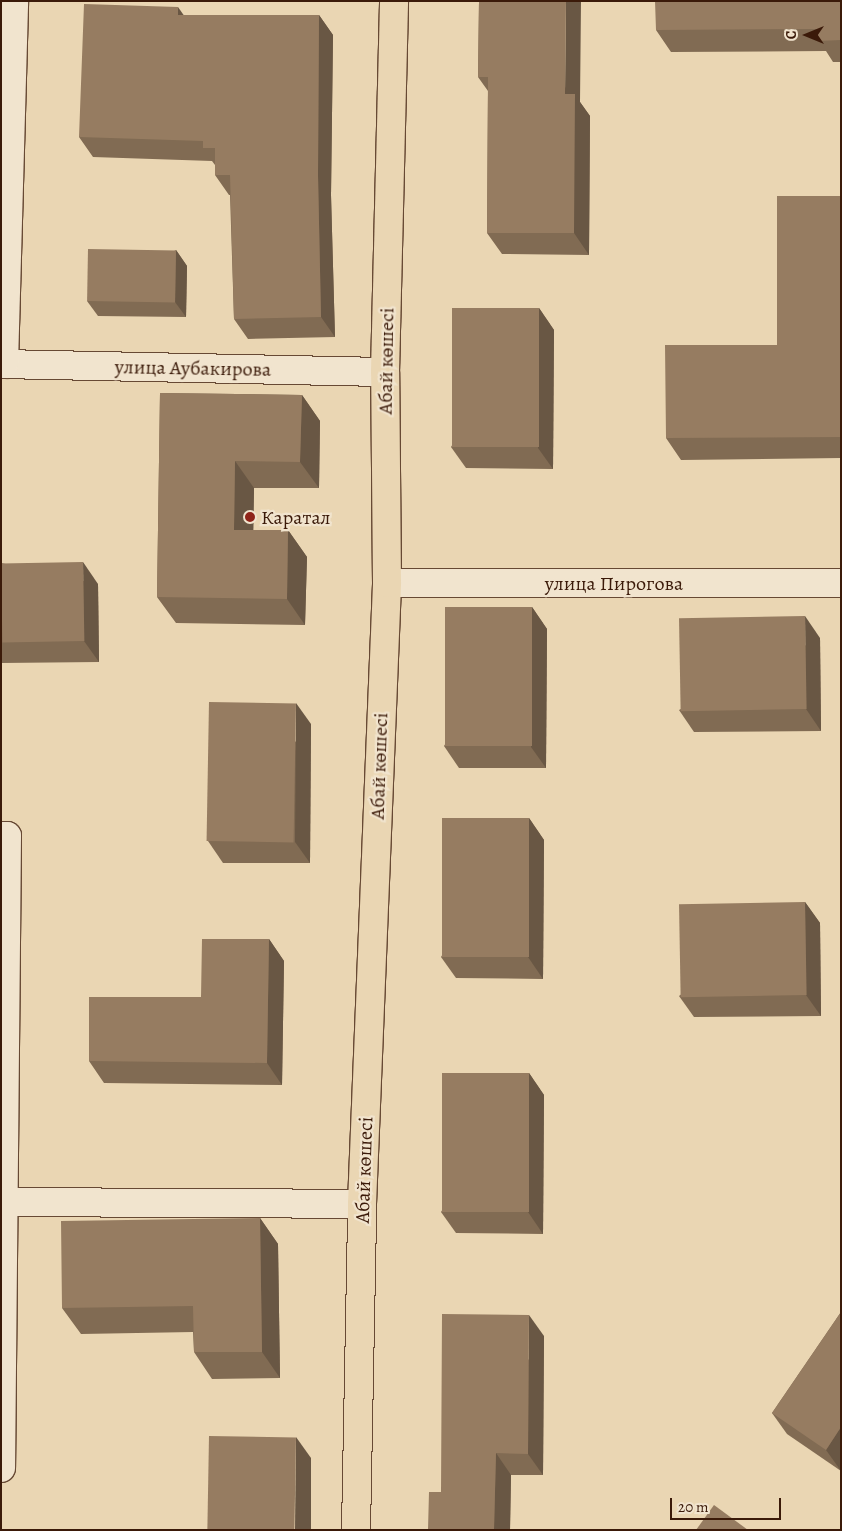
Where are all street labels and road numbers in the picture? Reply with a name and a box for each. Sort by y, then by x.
street label: Абай көшесі [373,307,399,415]
street label: улица Аубакирова [115,355,271,381]
street label: улица Пирогова [545,571,683,595]
street label: Абай көшесі [365,712,393,820]
street label: Абай көшесі [350,1116,378,1224]

